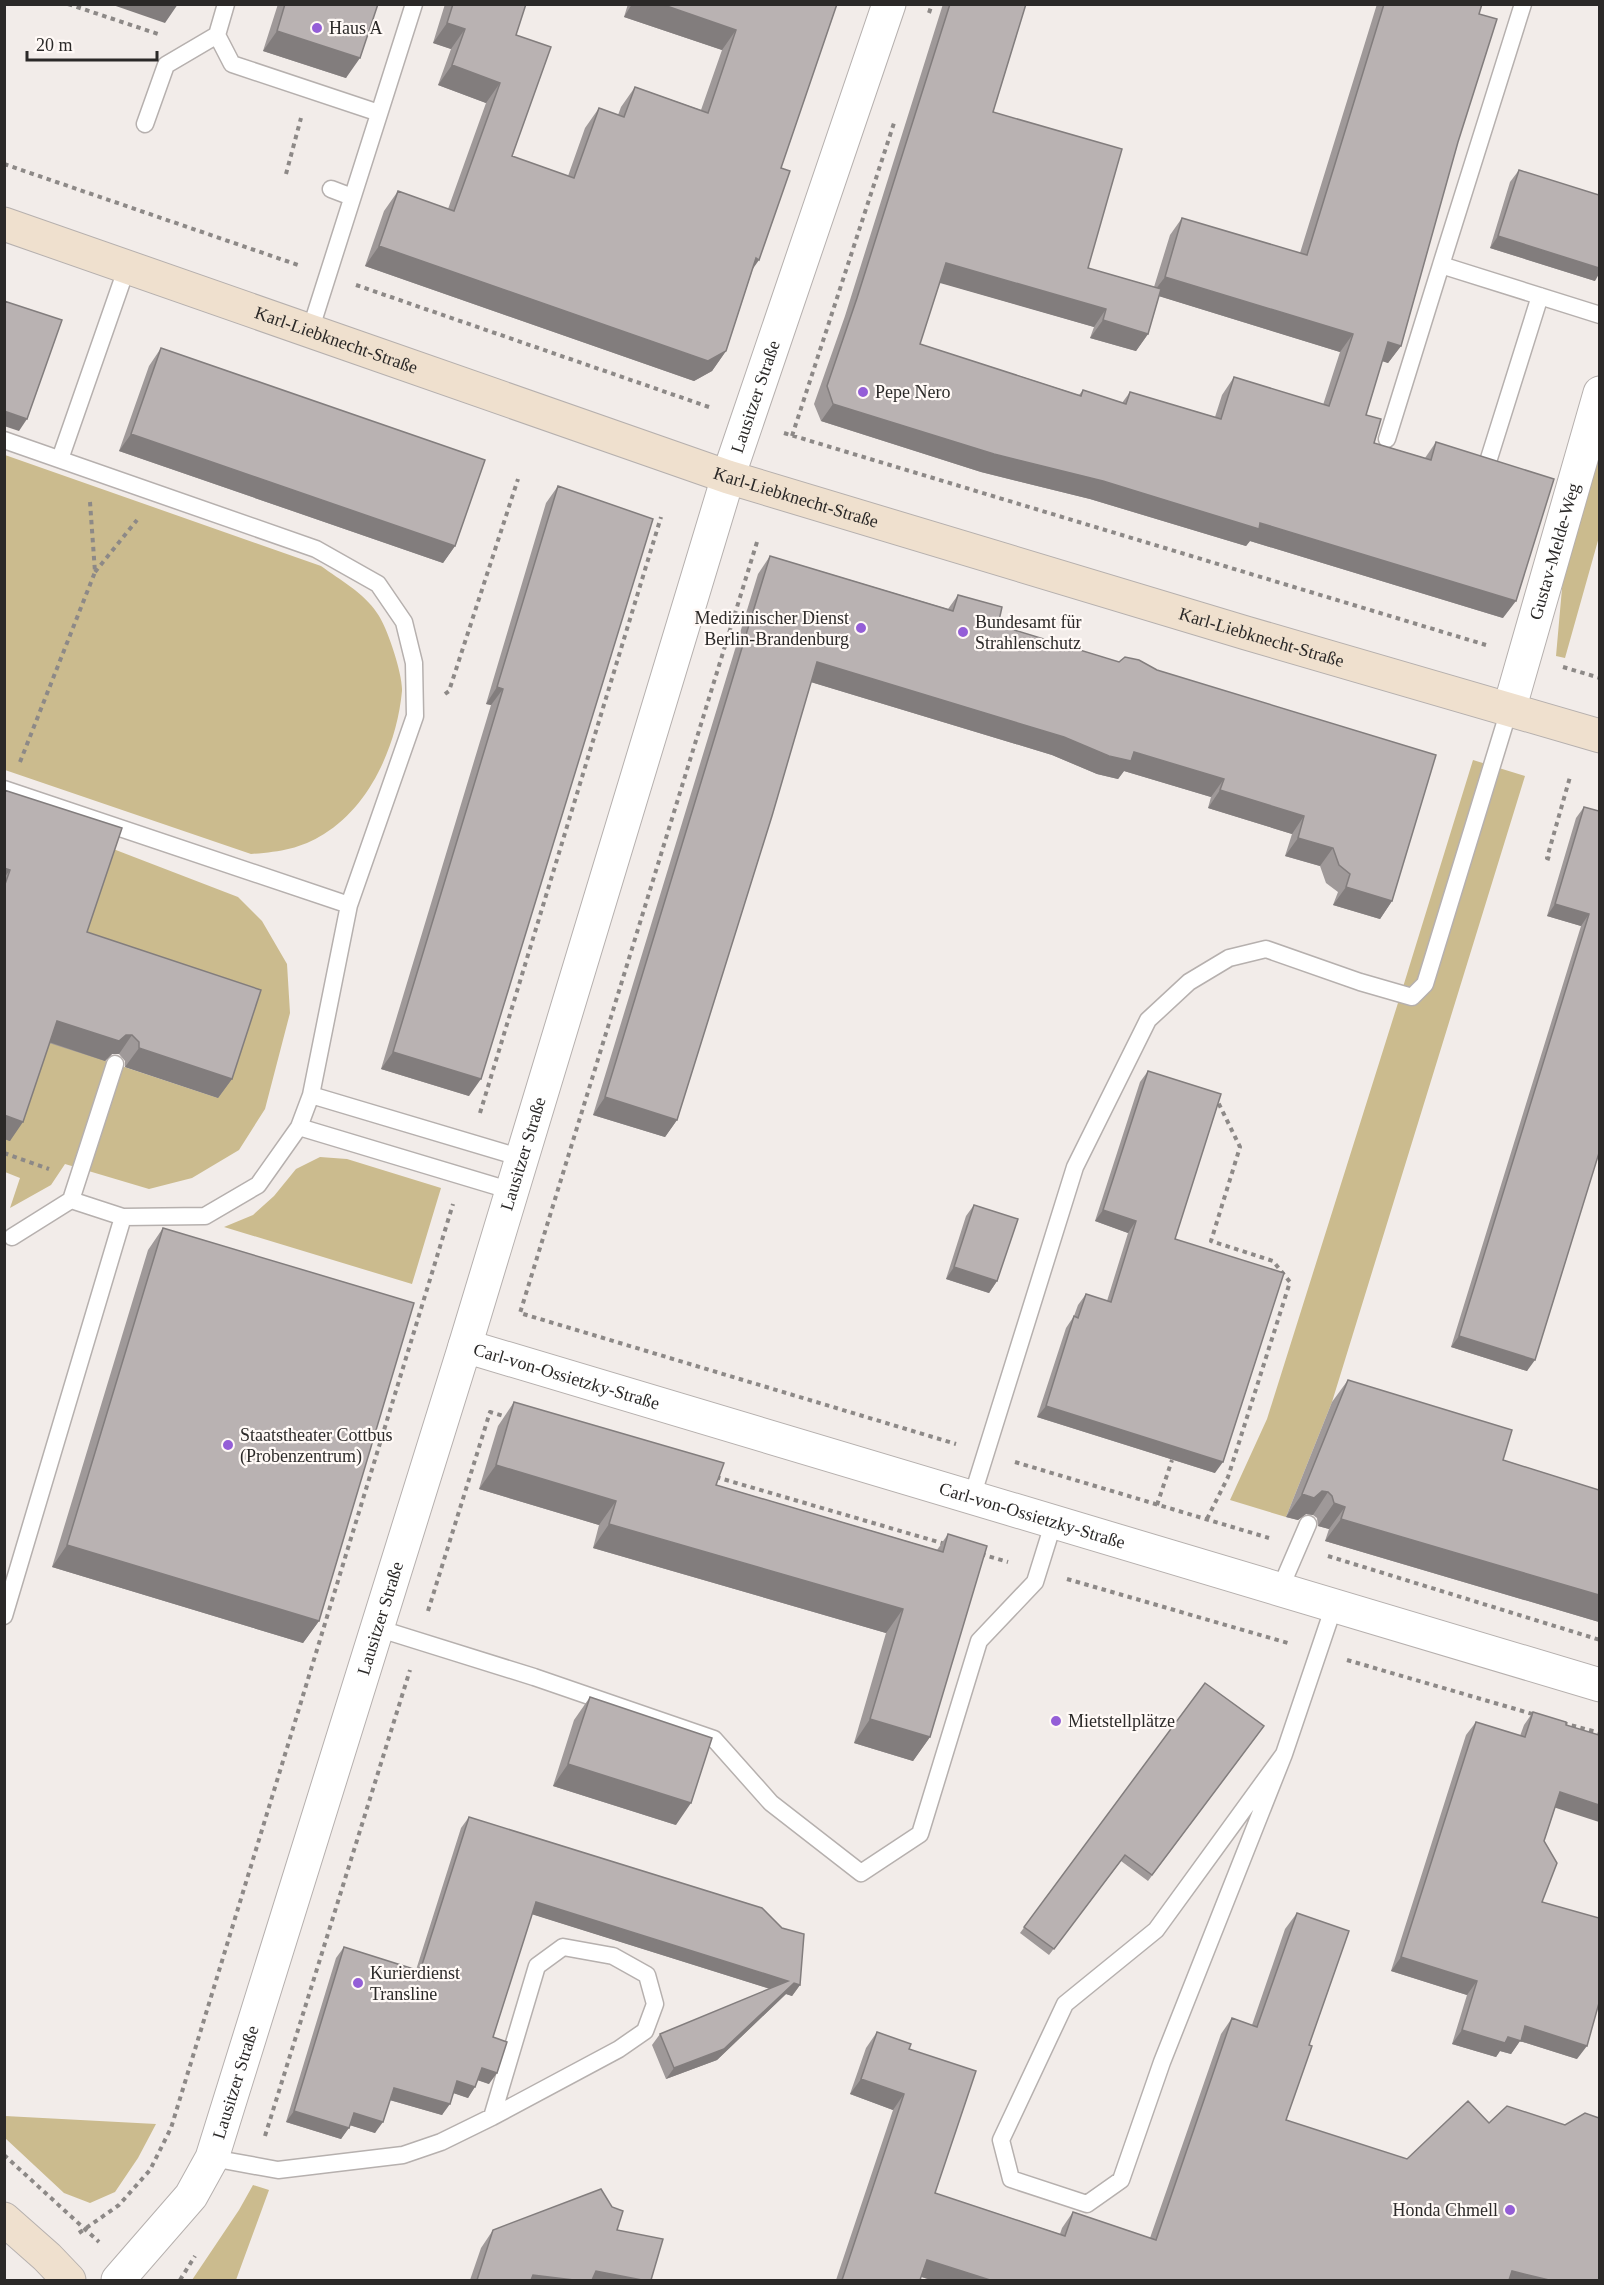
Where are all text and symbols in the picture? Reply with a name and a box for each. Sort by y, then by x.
place label: Haus A [329,18,383,38]
marker: Haus A [310,21,324,35]
scale bar [27,24,158,62]
text: 20 m [36,35,73,55]
street label: Karl-Liebknecht-Straße [252,302,420,378]
street label: Lausitzer Straße [727,338,784,456]
place label: Pepe Nero [875,382,950,402]
marker: Pepe Nero [856,385,870,399]
street label: Karl-Liebknecht-Straße [711,463,881,532]
street label: Gustav-Melde-Weg [1525,481,1584,622]
street label: Karl-Liebknecht-Straße [1177,603,1346,671]
place label: Medizinischer Dienst Berlin-Brandenburg [695,608,849,649]
place label: Bundesamt für Strahlenschutz [975,612,1081,653]
marker: Medizinischer Dienst Berlin-Brandenburg [854,621,868,635]
marker: Bundesamt für Strahlenschutz [956,625,970,639]
street label: Lausitzer Straße [497,1095,550,1213]
street label: Carl-von-Ossietzky-Straße [471,1339,662,1414]
place label: Staatstheater Cottbus (Probenzentrum) [240,1425,392,1467]
marker: Staatstheater Cottbus (Probenzentrum) [221,1438,235,1452]
street label: Carl-von-Ossietzky-Straße [937,1478,1128,1553]
street label: Lausitzer Straße [353,1559,407,1677]
place label: Mietstellplätze [1068,1711,1175,1731]
marker: Mietstellplätze [1049,1714,1063,1728]
place label: Kurierdienst Transline [370,1963,460,2004]
marker: Kurierdienst Transline [351,1976,365,1990]
street label: Lausitzer Straße [209,2023,263,2141]
place label: Honda Chmell [1393,2200,1498,2220]
marker: Honda Chmell [1503,2203,1517,2217]

